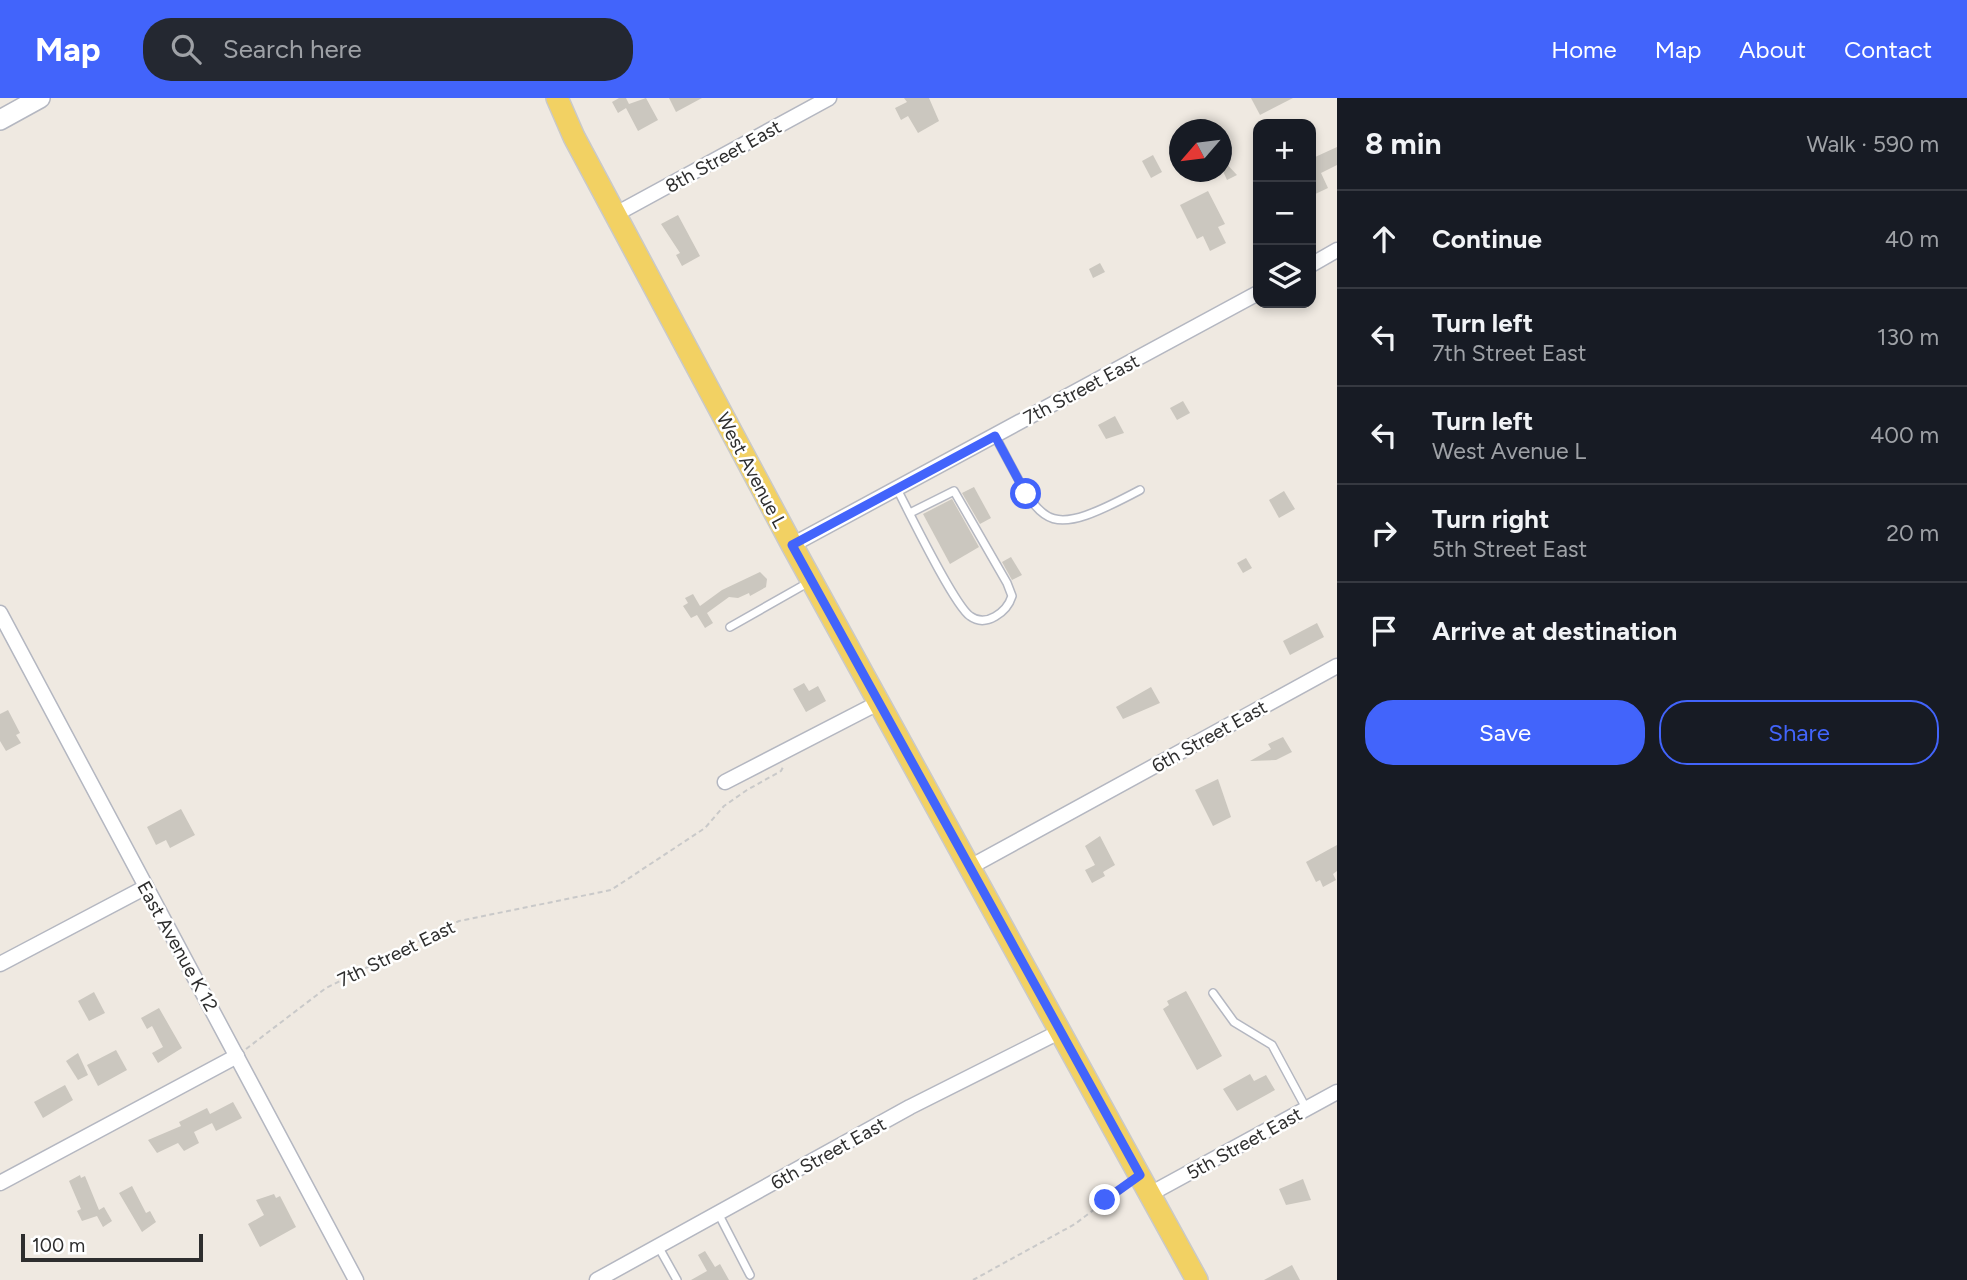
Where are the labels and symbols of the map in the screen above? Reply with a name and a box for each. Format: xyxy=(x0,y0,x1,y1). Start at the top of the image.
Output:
street label: 8th Street East xyxy=(661,115,785,198)
north arrow xyxy=(1169,119,1232,182)
street label: 7th Street East xyxy=(1020,349,1143,430)
street label: West Avenue L xyxy=(711,409,792,532)
route start xyxy=(1010,478,1041,509)
street label: 6th Street East xyxy=(1148,695,1271,778)
street label: East Avenue K 12 xyxy=(132,877,223,1015)
street label: 7th Street East xyxy=(334,915,459,992)
street label: 5th Street East xyxy=(1183,1102,1306,1185)
street label: 6th Street East xyxy=(767,1112,890,1195)
route end xyxy=(1089,1184,1120,1215)
scale bar xyxy=(21,1231,203,1263)

